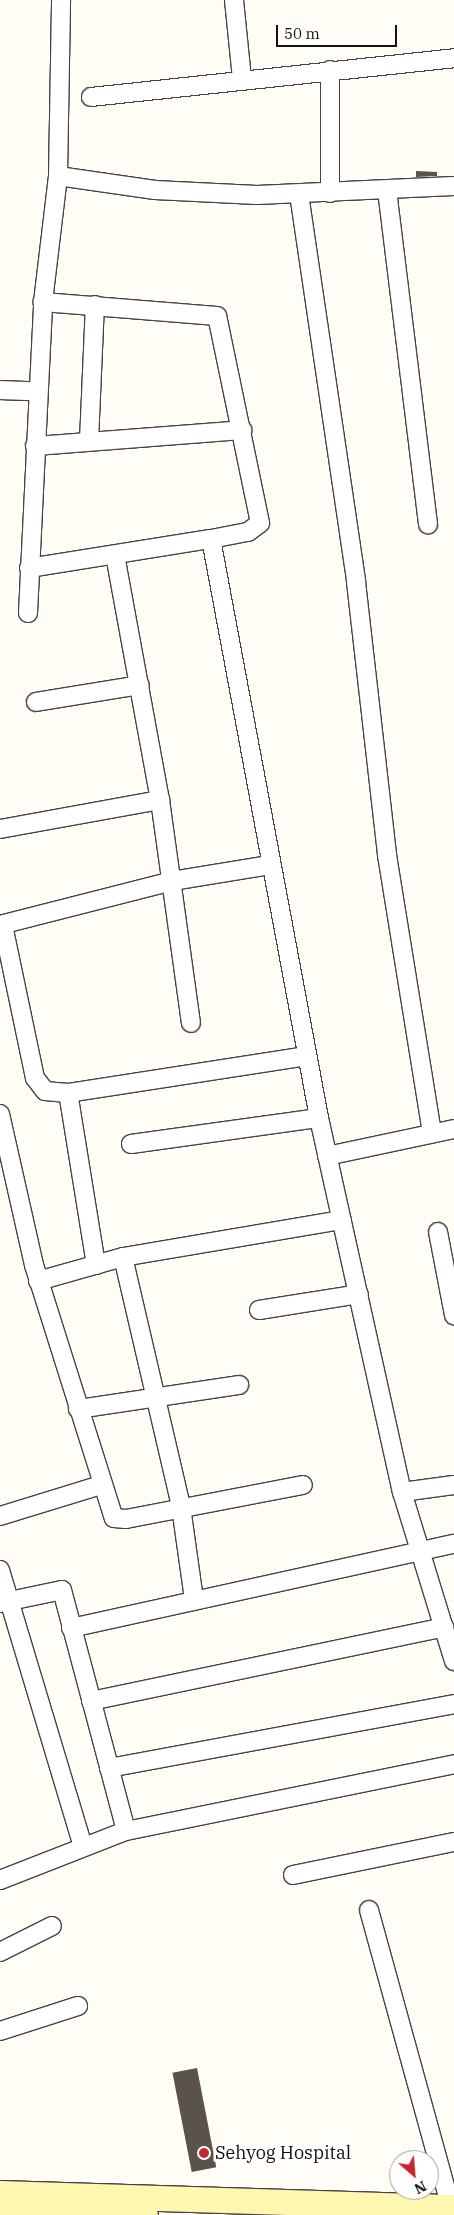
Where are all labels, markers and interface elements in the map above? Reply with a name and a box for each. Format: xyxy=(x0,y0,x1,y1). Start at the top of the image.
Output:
scale bar xyxy=(279,15,400,47)
text: 50 m xyxy=(284,24,320,43)
place label: Sehyog Hospital xyxy=(215,2142,351,2164)
marker: Sehyog Hospital xyxy=(197,2146,211,2160)
north arrow xyxy=(389,2150,439,2200)
text: N xyxy=(411,2177,429,2198)

